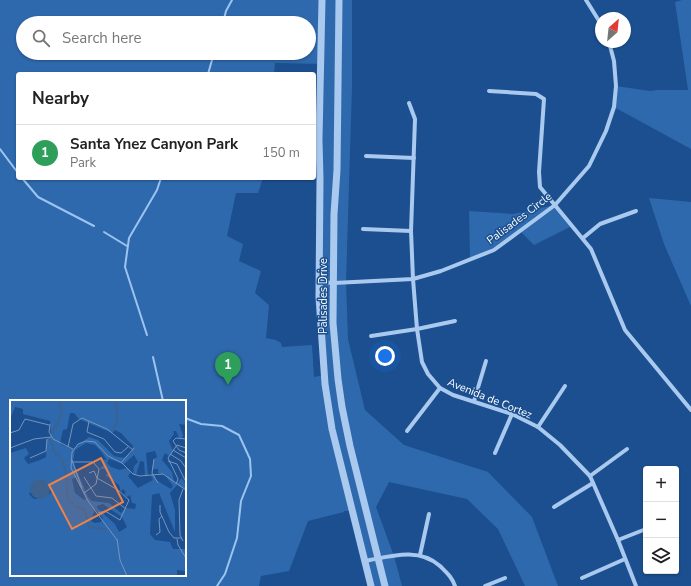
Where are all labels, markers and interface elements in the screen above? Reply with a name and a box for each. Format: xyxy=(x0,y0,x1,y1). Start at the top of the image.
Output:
north arrow xyxy=(595,12,631,48)
search box xyxy=(16,16,316,60)
icon: search xyxy=(30,27,52,49)
text: Search here xyxy=(62,28,142,48)
text: Nearby xyxy=(32,87,89,110)
text: Santa Ynez Canyon Park xyxy=(70,134,238,154)
text: 1 xyxy=(41,144,49,162)
text: 150 m xyxy=(262,144,300,162)
text: Park xyxy=(70,154,96,172)
street label: Palisades Circle xyxy=(484,189,555,248)
street label: Palisades Drive xyxy=(316,258,331,334)
your location xyxy=(375,346,395,366)
pin: 1 xyxy=(215,352,241,385)
street label: Avenida de Cortez xyxy=(445,375,534,422)
inset map xyxy=(10,400,186,576)
map controls xyxy=(643,466,679,574)
button: + xyxy=(643,466,679,502)
button: − xyxy=(643,502,679,538)
button: layers xyxy=(643,538,679,574)

